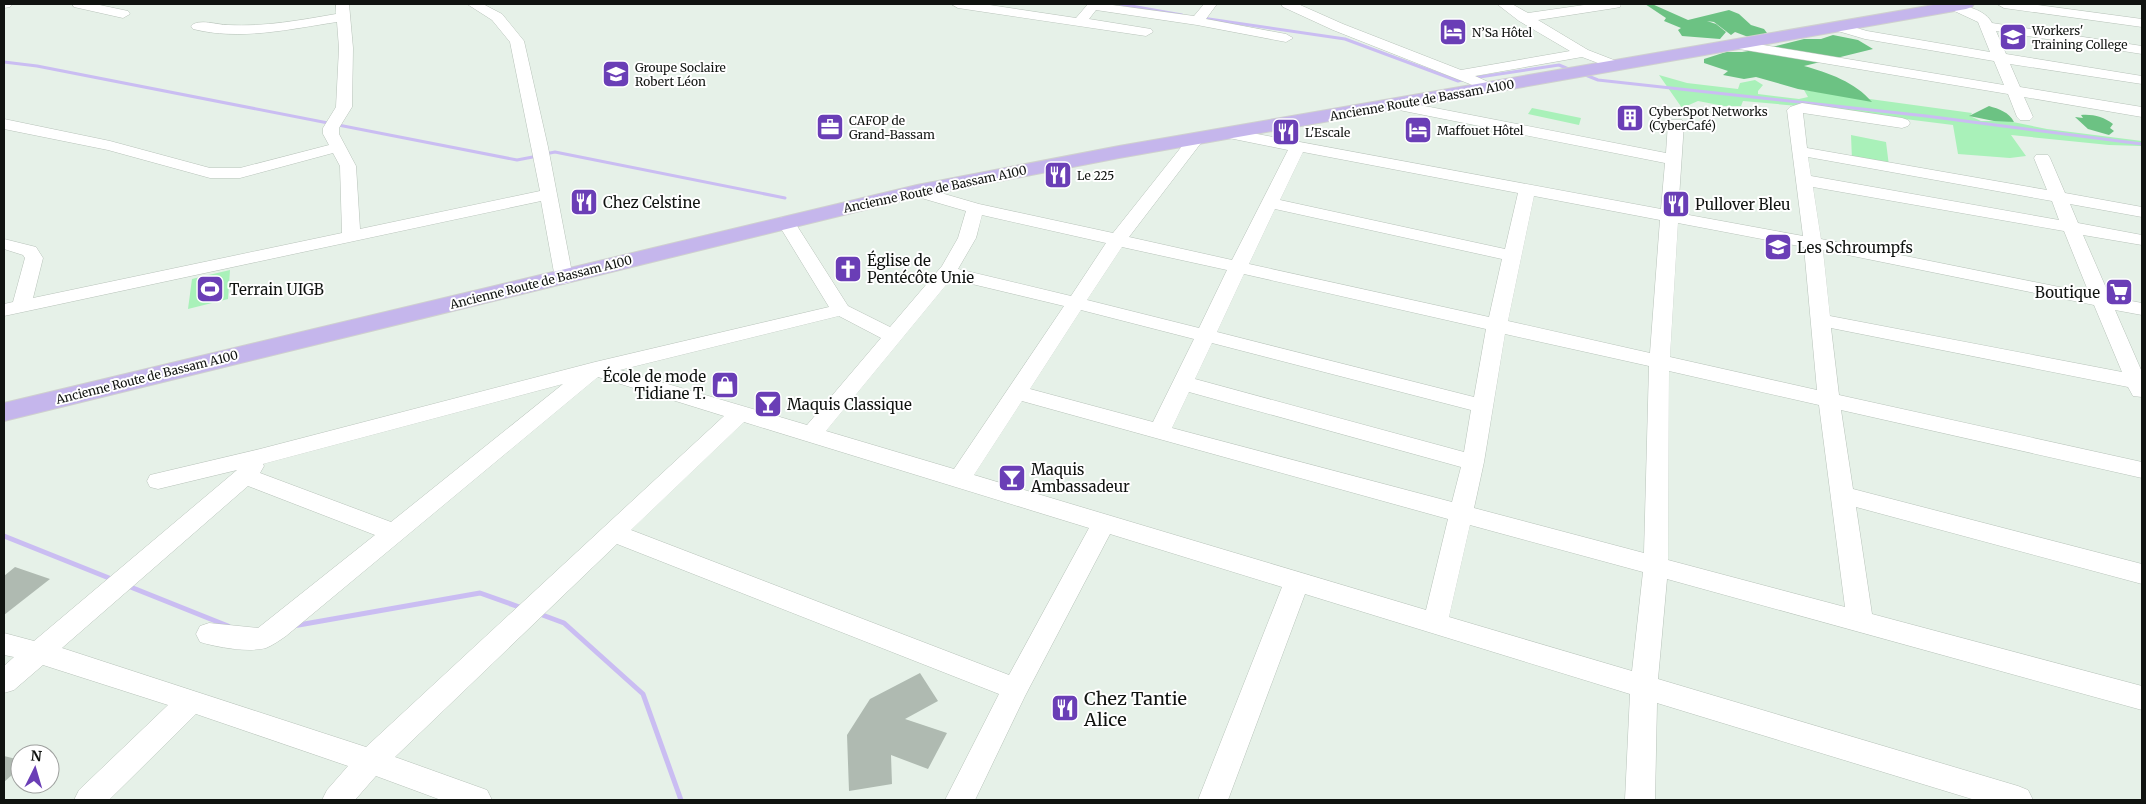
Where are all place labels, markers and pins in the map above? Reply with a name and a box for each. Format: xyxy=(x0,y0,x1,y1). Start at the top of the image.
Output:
hotel icon: N’Sa Hôtel xyxy=(1438,17,1468,47)
school or university icon: Workers' Training College xyxy=(1998,22,2028,52)
place label: Workers' Training College xyxy=(2031,23,2127,52)
place label: N’Sa Hôtel xyxy=(1472,25,1532,40)
school or university icon: Groupe Soclaire Robert Léon xyxy=(601,59,631,89)
place label: Groupe Soclaire Robert Léon xyxy=(635,60,726,89)
building icon: CyberSpot Networks (CyberCafé) xyxy=(1615,103,1645,133)
place label: CyberSpot Networks (CyberCafé) xyxy=(1649,104,1768,133)
office icon: CAFOP de Grand-Bassam xyxy=(815,112,845,142)
place label: CAFOP de Grand-Bassam xyxy=(849,113,935,142)
hotel icon: Maffouet Hôtel xyxy=(1403,115,1433,145)
restaurant icon: L'Escale xyxy=(1271,117,1301,147)
place label: Maffouet Hôtel xyxy=(1437,123,1524,138)
place label: L'Escale xyxy=(1305,125,1350,140)
restaurant icon: Le 225 xyxy=(1043,160,1073,190)
place label: Le 225 xyxy=(1077,168,1114,183)
restaurant icon: Chez Celstine xyxy=(569,187,599,217)
restaurant icon: Pullover Bleu xyxy=(1661,189,1691,219)
place label: Chez Celstine xyxy=(603,193,700,212)
place label: Pullover Bleu xyxy=(1695,195,1790,214)
school or university icon: Les Schroumpfs xyxy=(1763,232,1793,262)
place label: Les Schroumpfs xyxy=(1797,238,1913,257)
place label: Église de Pentécôte Unie xyxy=(867,250,974,287)
church icon: Église de Pentécôte Unie xyxy=(833,254,863,284)
sports icon: Terrain UIGB xyxy=(195,274,225,304)
supermarket icon: Boutique xyxy=(2104,277,2134,307)
place label: Terrain UIGB xyxy=(229,280,324,299)
place label: Boutique xyxy=(2035,283,2100,302)
place label: École de mode Tidiane T. xyxy=(603,366,706,403)
shop icon: École de mode Tidiane T. xyxy=(710,370,740,400)
bar icon: Maquis Classique xyxy=(753,389,783,419)
place label: Maquis Classique xyxy=(787,395,912,414)
place label: Maquis Ambassadeur xyxy=(1030,460,1130,496)
bar icon: Maquis Ambassadeur xyxy=(997,463,1027,493)
place label: Chez Tantie Alice xyxy=(1083,687,1187,731)
restaurant icon: Chez Tantie Alice xyxy=(1050,693,1080,723)

